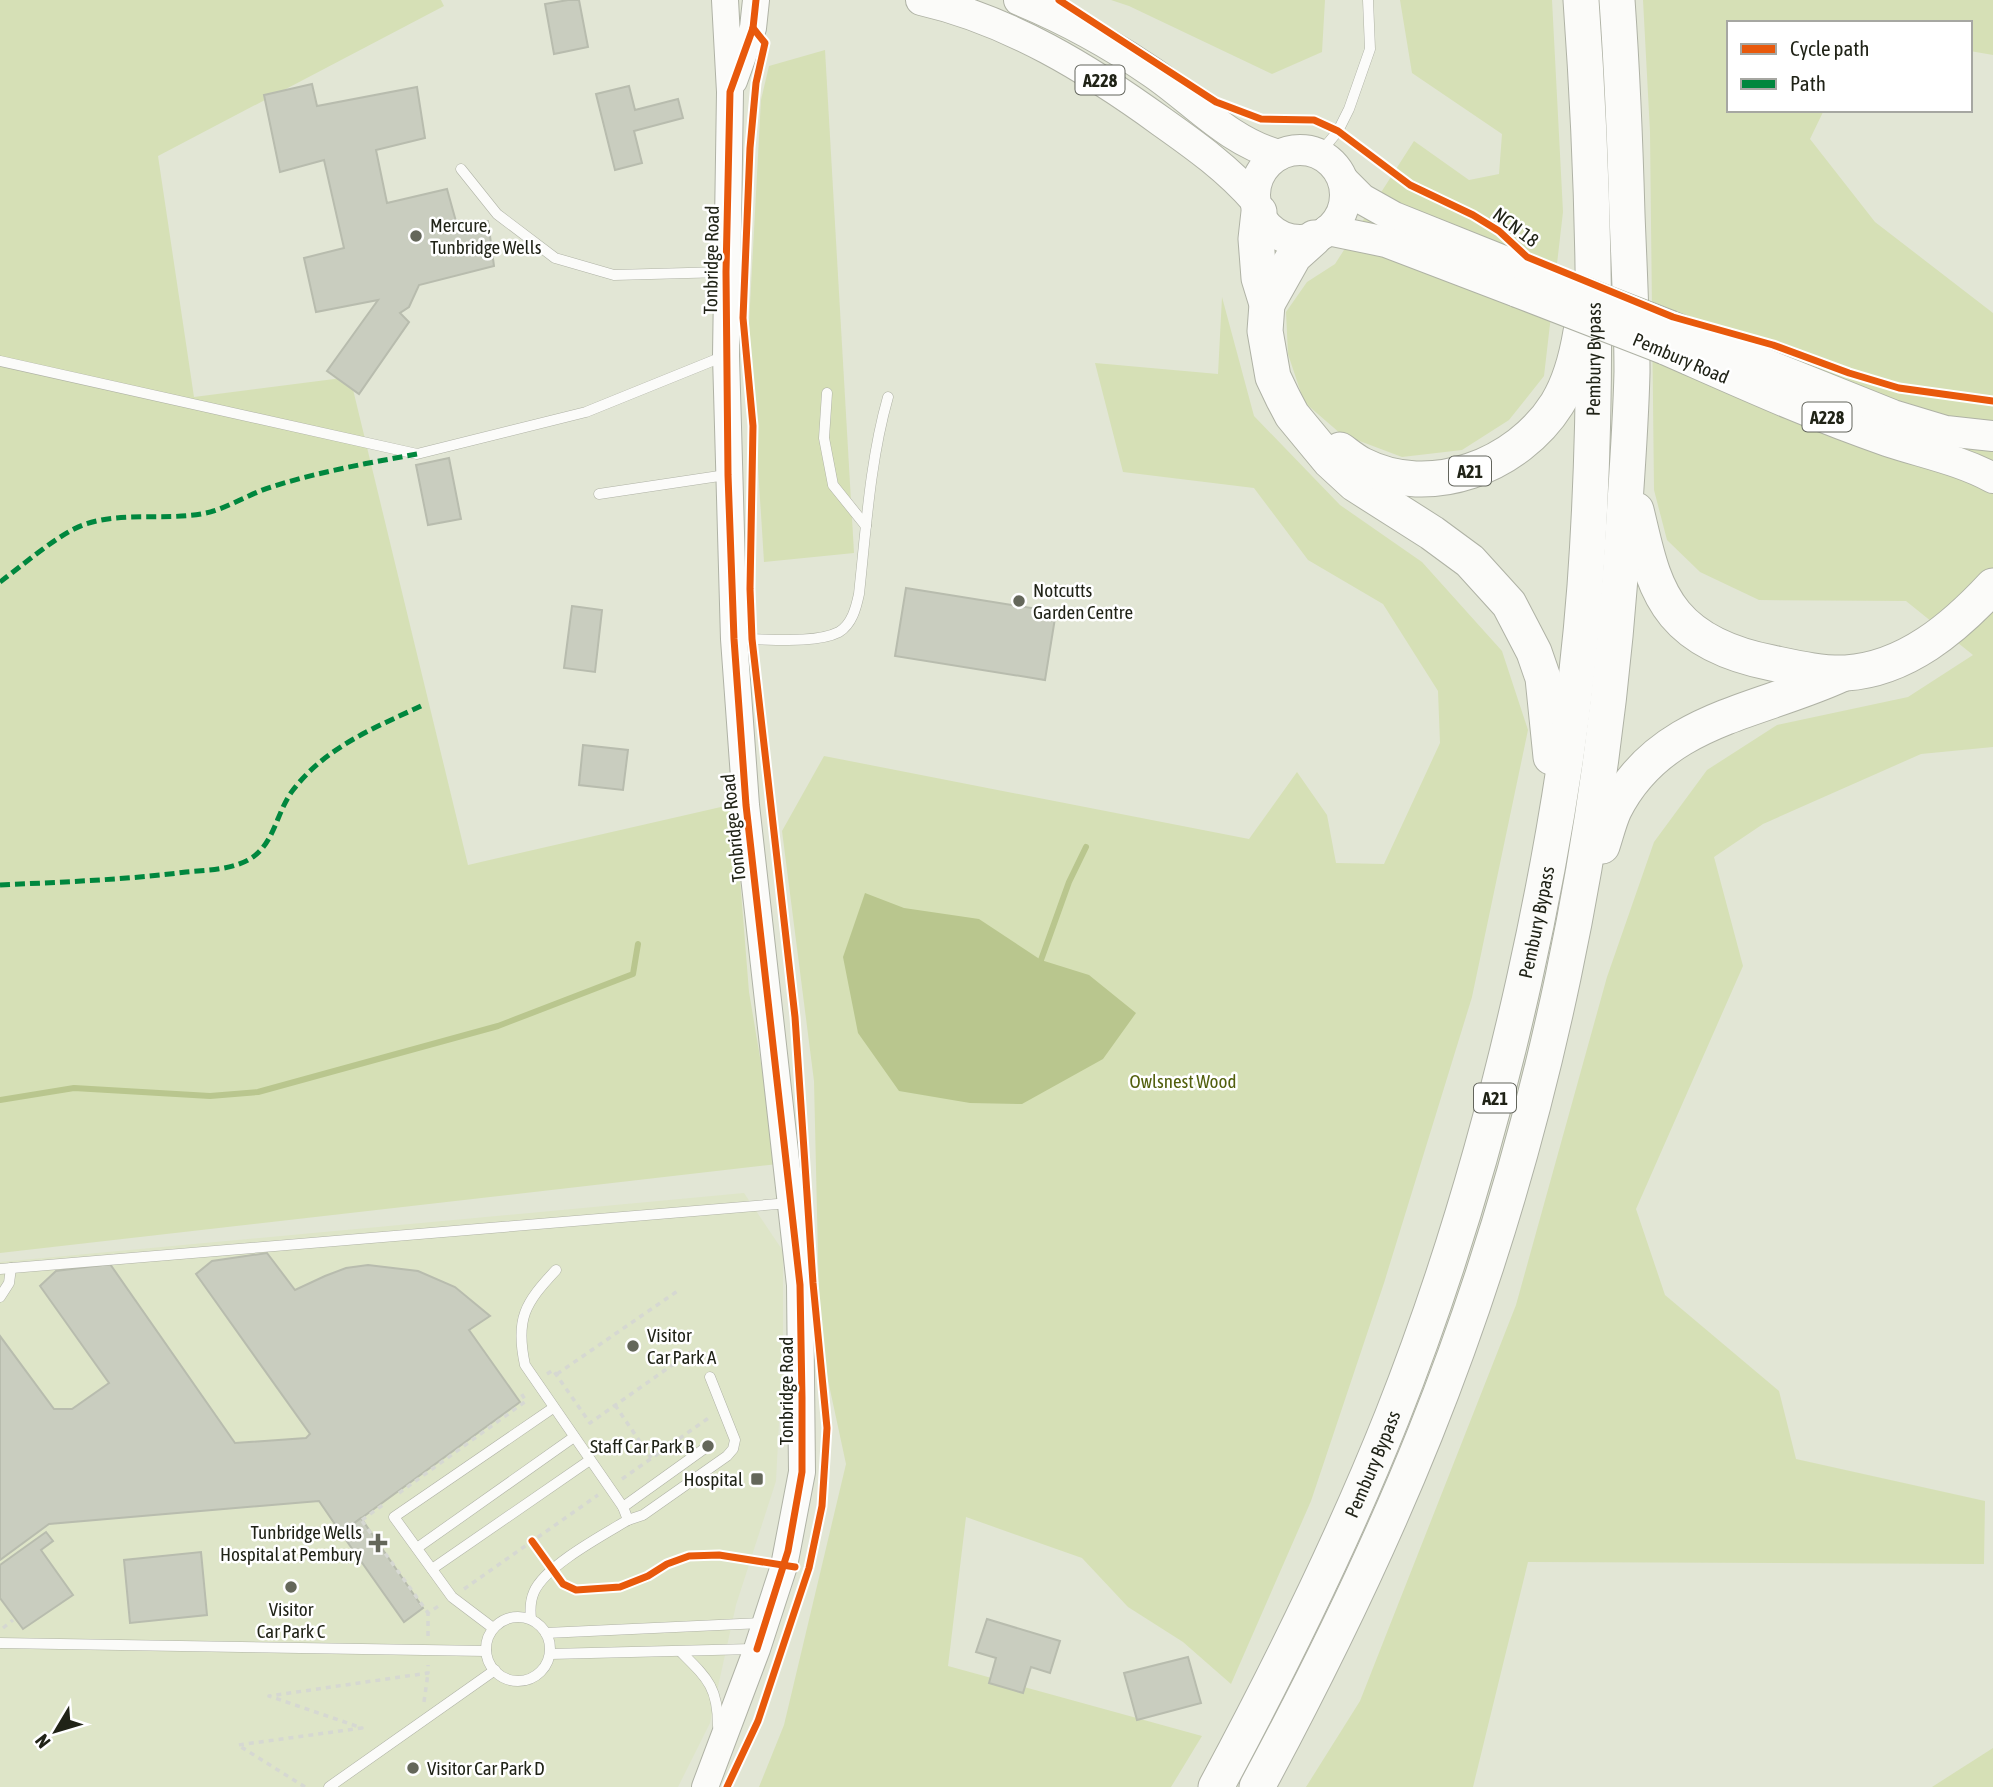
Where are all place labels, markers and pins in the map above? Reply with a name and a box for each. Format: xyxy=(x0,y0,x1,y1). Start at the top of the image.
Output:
place label: Mercure, Tunbridge Wells xyxy=(430,214,542,258)
marker: Mercure, Tunbridge Wells xyxy=(408,228,424,244)
place label: Notcutts Garden Centre xyxy=(1033,579,1133,623)
marker: Notcutts Garden Centre xyxy=(1011,593,1027,609)
place label: Visitor Car Park A xyxy=(647,1324,717,1368)
marker: Visitor Car Park A xyxy=(625,1338,641,1354)
place label: Staff Car Park B xyxy=(590,1435,694,1457)
marker: Staff Car Park B xyxy=(700,1438,716,1454)
place label: Hospital xyxy=(684,1468,743,1490)
marker: Hospital xyxy=(749,1471,765,1487)
place label: Tunbridge Wells Hospital at Pembury xyxy=(220,1521,362,1565)
marker: Tunbridge Wells Hospital at Pembury xyxy=(368,1533,388,1553)
marker: Visitor Car Park C xyxy=(283,1579,299,1595)
place label: Visitor Car Park C xyxy=(257,1598,326,1642)
place label: Visitor Car Park D xyxy=(427,1757,545,1779)
marker: Visitor Car Park D xyxy=(405,1760,421,1776)

